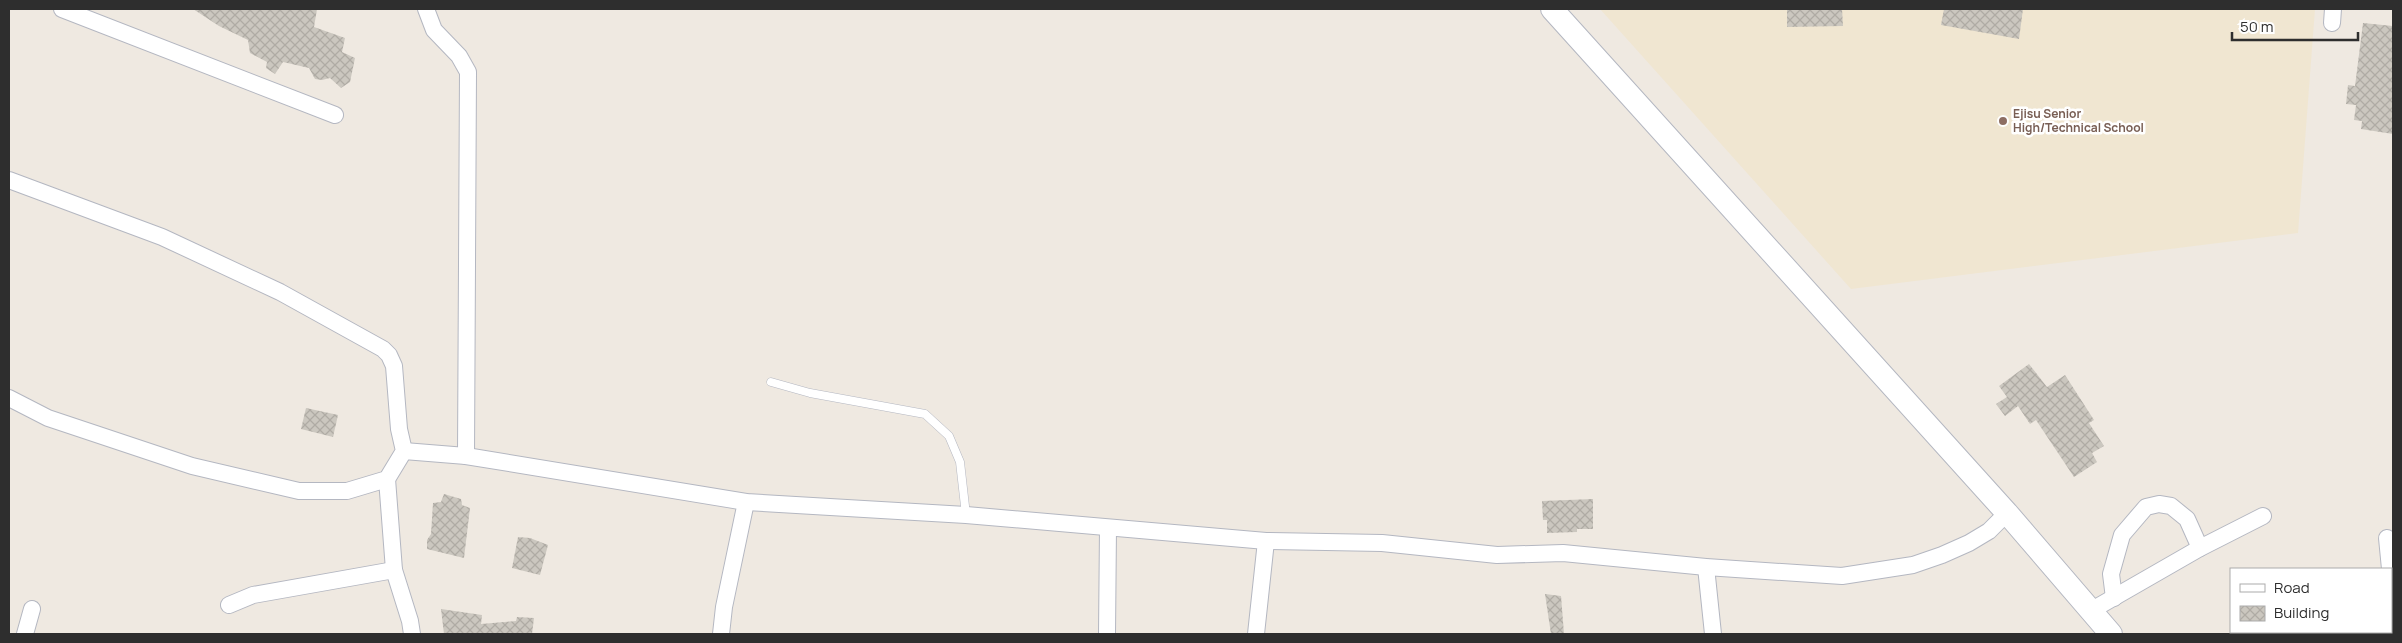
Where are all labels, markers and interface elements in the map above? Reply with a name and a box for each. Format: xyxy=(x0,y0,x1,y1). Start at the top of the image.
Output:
scale bar xyxy=(2232,10,2358,42)
text: 50 m xyxy=(2240,16,2274,37)
place label: Ejisu Senior High/Technical School xyxy=(2013,105,2144,136)
marker: Ejisu Senior High/Technical School xyxy=(1997,115,2009,127)
legend xyxy=(2230,568,2392,633)
text: Road xyxy=(2274,577,2310,598)
text: Building xyxy=(2274,602,2329,623)

